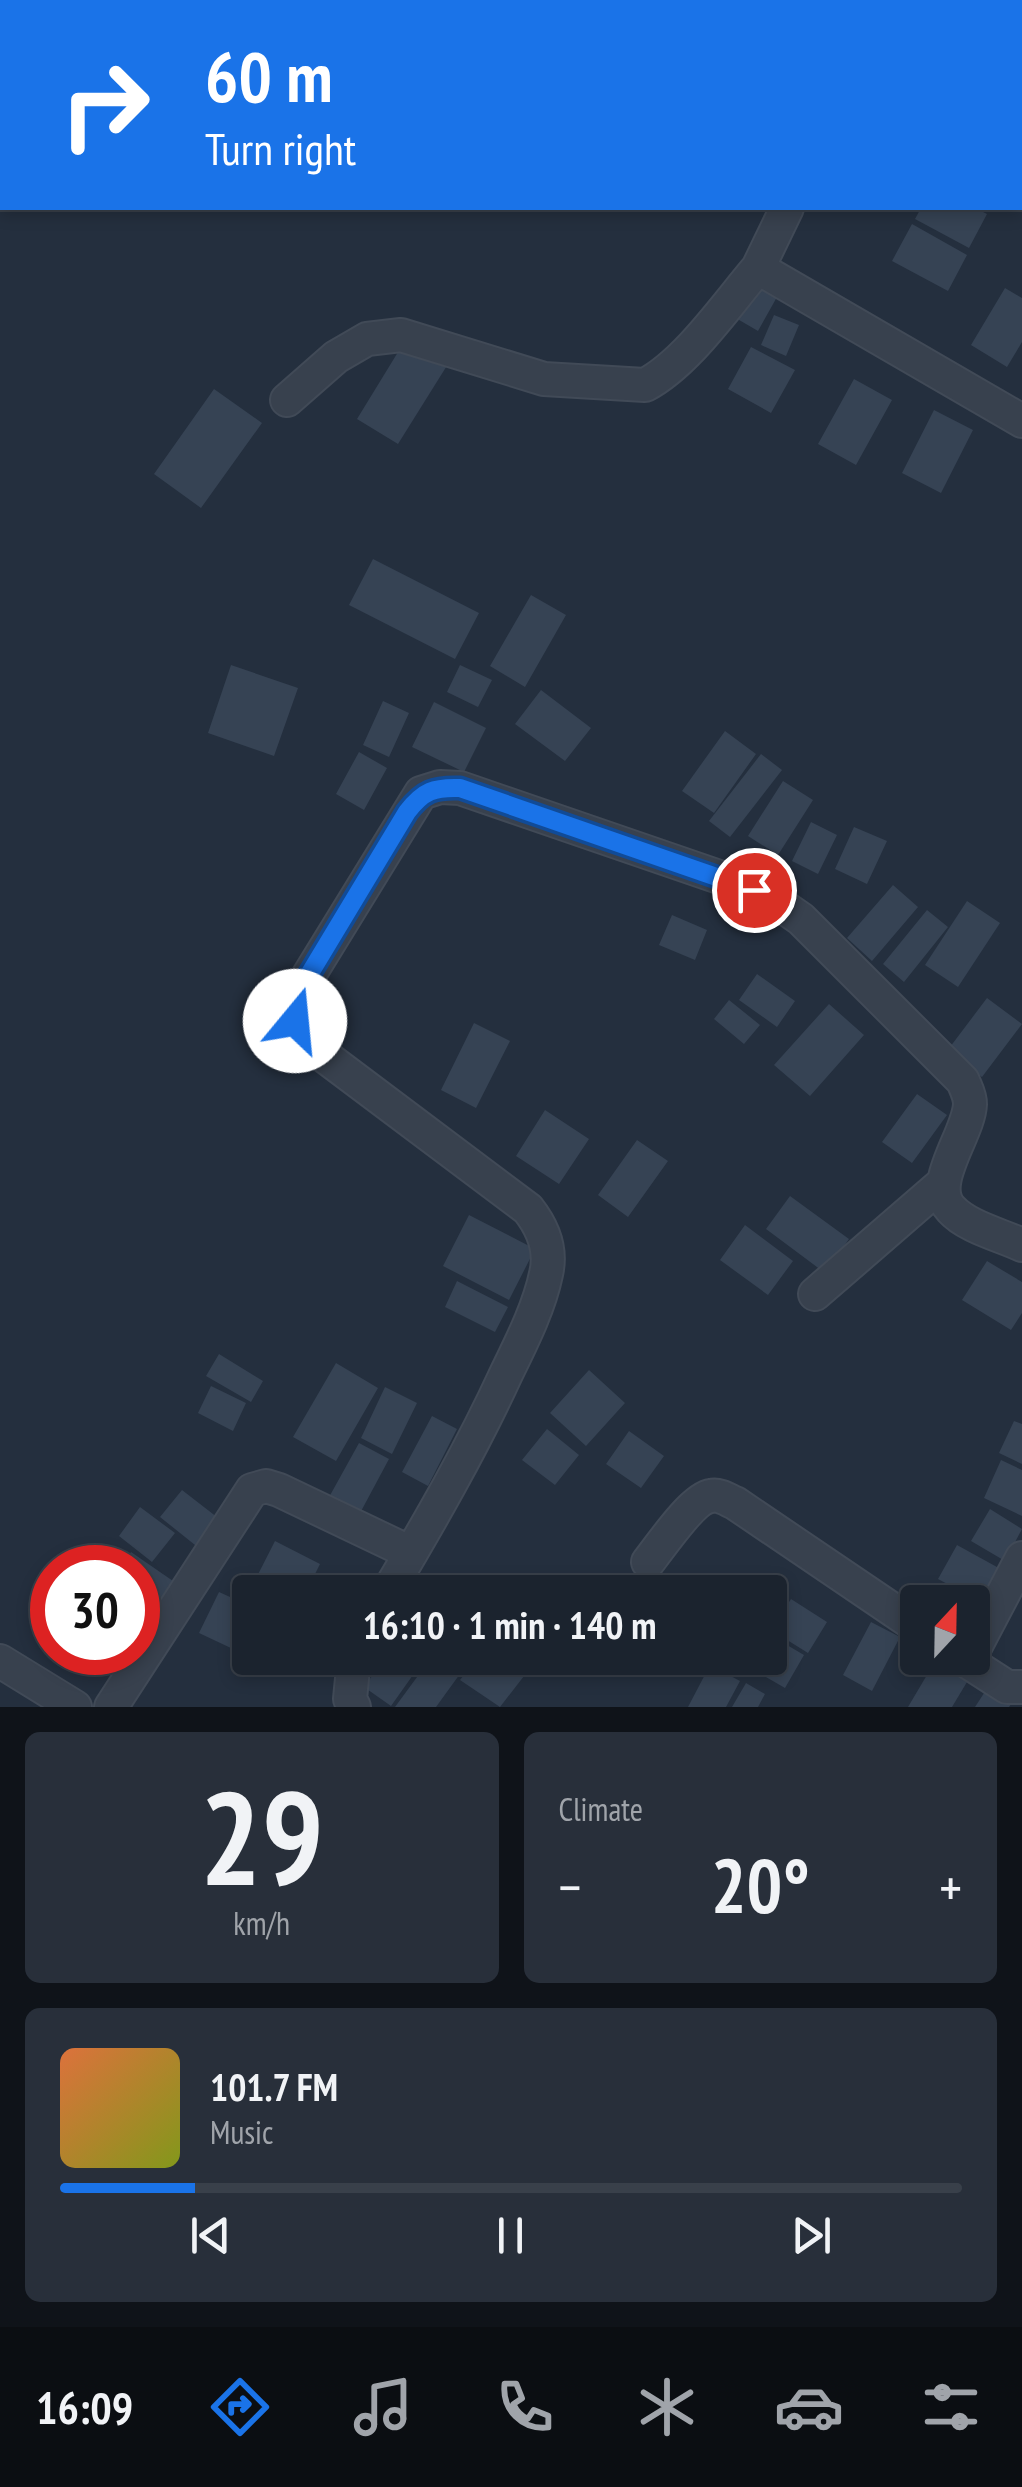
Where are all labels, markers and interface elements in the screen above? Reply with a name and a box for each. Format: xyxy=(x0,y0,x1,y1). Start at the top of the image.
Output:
text: 60 m xyxy=(205,31,333,121)
icon: right xyxy=(40,40,170,170)
text: Turn right xyxy=(205,119,356,177)
pin xyxy=(712,848,797,933)
icon: arrive xyxy=(727,863,782,918)
position arrow xyxy=(243,969,347,1073)
speed limit sign: 30 xyxy=(30,1545,160,1675)
north arrow xyxy=(900,1585,990,1675)
map controls xyxy=(900,1585,990,1675)
text: 16:10 · 1 min · 140 m xyxy=(363,1600,656,1649)
text: 29 xyxy=(200,1753,324,1921)
text: Climate xyxy=(559,1788,643,1830)
text: 20° xyxy=(711,1837,810,1934)
text: − xyxy=(559,1851,581,1922)
text: + xyxy=(939,1851,962,1922)
text: km/h xyxy=(233,1902,290,1944)
text: 101.7 FM xyxy=(210,2062,338,2111)
text: Music xyxy=(210,2111,273,2153)
icon: previous xyxy=(183,2208,238,2263)
icon: pause xyxy=(483,2208,538,2263)
icon: next xyxy=(784,2208,839,2263)
icon: directions xyxy=(205,2372,275,2442)
icon: music xyxy=(348,2372,418,2442)
icon: phone xyxy=(490,2372,560,2442)
icon: climate xyxy=(632,2372,702,2442)
icon: car xyxy=(774,2372,844,2442)
icon: filters xyxy=(916,2372,986,2442)
text: 16:09 xyxy=(36,2378,133,2436)

